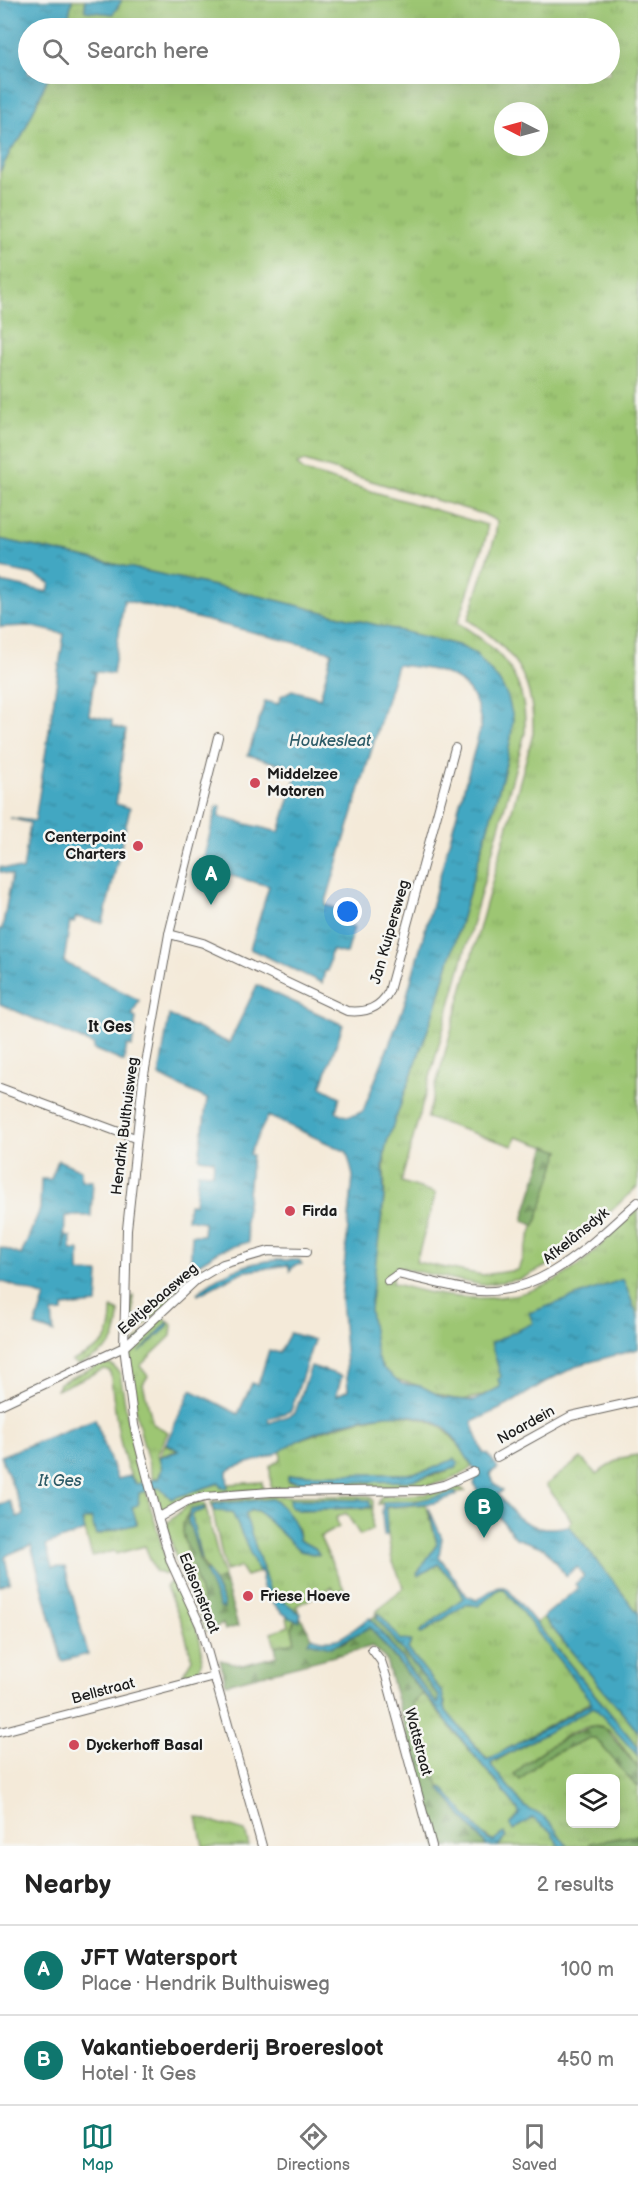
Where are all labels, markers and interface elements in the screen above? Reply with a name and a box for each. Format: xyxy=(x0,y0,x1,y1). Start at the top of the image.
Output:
search box xyxy=(18,18,620,84)
icon: search xyxy=(39,35,72,68)
text: Search here xyxy=(87,38,209,65)
north arrow xyxy=(494,102,548,156)
water label: Houkesleat xyxy=(289,732,372,751)
place label: Middelzee Motoren xyxy=(267,765,338,801)
marker: Middelzee Motoren xyxy=(248,776,262,790)
place label: Centerpoint Charters xyxy=(45,828,126,864)
marker: Centerpoint Charters xyxy=(131,839,145,853)
pin: A xyxy=(192,856,230,905)
street label: Jan Kuipersweg xyxy=(366,878,414,986)
your location xyxy=(333,897,362,926)
district label: It Ges xyxy=(88,1018,132,1037)
street label: Hendrik Bulthuisweg xyxy=(107,1056,143,1196)
place label: Firda xyxy=(302,1202,337,1221)
street label: Afkelânsdyk xyxy=(539,1203,614,1269)
marker: Firda xyxy=(283,1204,297,1218)
street label: Eeltjebaasweg xyxy=(114,1259,202,1339)
street label: Noardein xyxy=(494,1401,558,1449)
water label: It Ges xyxy=(37,1472,82,1491)
pin: B xyxy=(464,1488,504,1538)
street label: Edisonstraat xyxy=(174,1550,224,1636)
place label: Friese Hoeve xyxy=(260,1587,351,1606)
marker: Friese Hoeve xyxy=(241,1589,255,1603)
street label: Bellstraat xyxy=(69,1673,137,1709)
street label: Wattstraat xyxy=(400,1706,436,1778)
place label: Dyckerhoff Basal xyxy=(86,1736,203,1755)
marker: Dyckerhoff Basal xyxy=(67,1738,81,1752)
map controls xyxy=(566,1774,620,1828)
button: layers xyxy=(566,1774,620,1828)
text: Nearby xyxy=(24,1870,111,1901)
text: 2 results xyxy=(537,1873,614,1897)
text: JFT Watersport xyxy=(81,1945,237,1972)
text: A xyxy=(37,1958,50,1982)
text: 100 m xyxy=(561,1958,614,1982)
text: Place · Hendrik Bulthuisweg xyxy=(81,1972,330,1996)
text: Vakantieboerderij Broeresloot xyxy=(81,2035,383,2062)
text: B xyxy=(36,2048,51,2072)
text: 450 m xyxy=(557,2048,614,2072)
text: Hotel · It Ges xyxy=(81,2062,196,2086)
tab: Map xyxy=(81,2120,114,2175)
tab: Directions xyxy=(276,2120,350,2175)
tab: Saved xyxy=(512,2120,557,2175)

